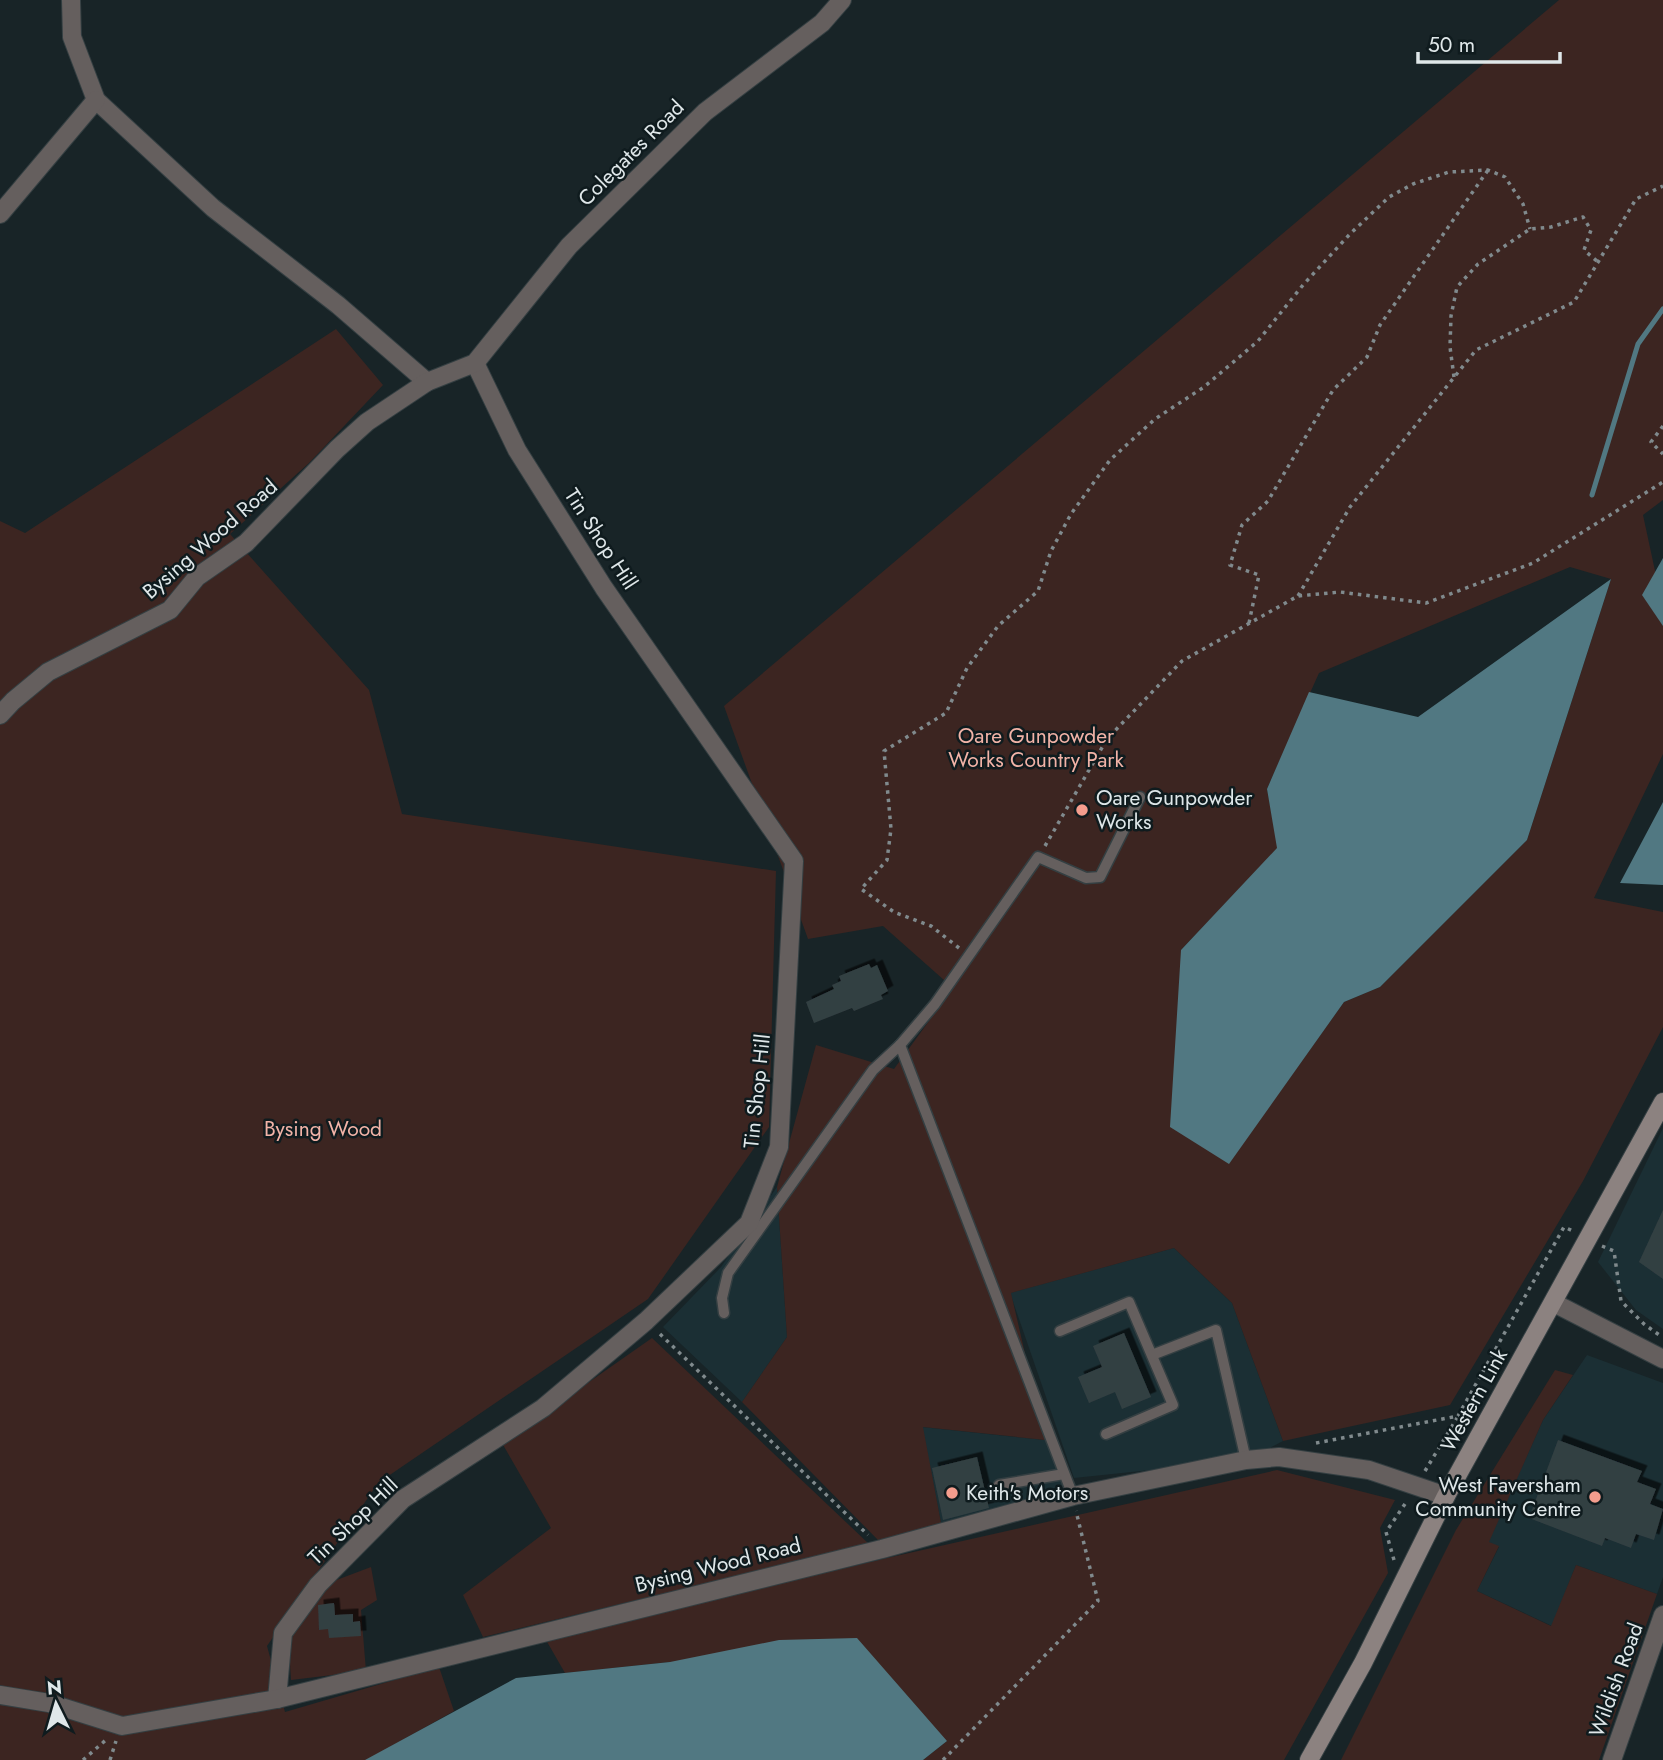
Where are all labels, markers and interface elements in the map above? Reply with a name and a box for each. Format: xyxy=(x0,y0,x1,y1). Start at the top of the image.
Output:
scale bar xyxy=(1418,21,1560,65)
text: 50 m xyxy=(1428,30,1475,60)
street label: Colegates Road xyxy=(571,93,691,213)
street label: Bysing Wood Road xyxy=(136,472,284,606)
street label: Tin Shop Hill xyxy=(557,483,645,595)
park label: Oare Gunpowder Works Country Park xyxy=(948,721,1125,775)
place label: Oare Gunpowder Works xyxy=(1096,783,1253,837)
marker: Oare Gunpowder Works xyxy=(1074,802,1090,818)
street label: Tin Shop Hill xyxy=(736,1032,778,1150)
park label: Bysing Wood xyxy=(264,1114,382,1144)
street label: Western Link xyxy=(1433,1342,1515,1457)
street label: Tin Shop Hill xyxy=(301,1470,405,1572)
place label: West Faversham Community Centre xyxy=(1415,1470,1581,1524)
place label: Keith's Motors xyxy=(966,1478,1088,1508)
marker: Keith's Motors xyxy=(944,1485,960,1501)
marker: West Faversham Community Centre xyxy=(1587,1489,1603,1505)
street label: Bysing Wood Road xyxy=(632,1530,804,1600)
street label: Wildish Road xyxy=(1581,1619,1651,1741)
north arrow xyxy=(21,1669,91,1739)
text: N xyxy=(46,1673,63,1702)

